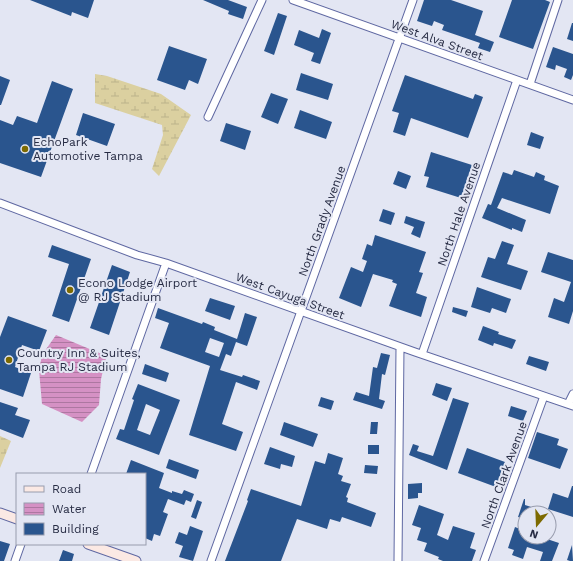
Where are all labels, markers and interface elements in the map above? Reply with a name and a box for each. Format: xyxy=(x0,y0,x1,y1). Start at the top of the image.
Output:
street label: West Alva Street xyxy=(389,17,485,63)
place label: EchoPark Automotive Tampa xyxy=(33,135,143,163)
marker: EchoPark Automotive Tampa xyxy=(20,144,30,154)
street label: North Hale Avenue xyxy=(435,160,483,268)
street label: North Grady Avenue xyxy=(295,164,349,278)
street label: West Cayuga Street xyxy=(234,270,346,322)
place label: Econo Lodge Airport @ RJ Stadium xyxy=(78,276,197,304)
marker: Econo Lodge Airport @ RJ Stadium xyxy=(65,285,75,295)
place label: Country Inn & Suites, Tampa RJ Stadium xyxy=(17,346,141,374)
marker: Country Inn & Suites, Tampa RJ Stadium xyxy=(4,355,14,365)
street label: North Clark Avenue xyxy=(478,419,530,531)
legend xyxy=(16,473,146,545)
text: Road xyxy=(52,482,81,496)
text: Water xyxy=(52,502,87,516)
north arrow xyxy=(517,505,557,545)
text: Building xyxy=(52,522,99,536)
text: N xyxy=(528,527,540,541)

